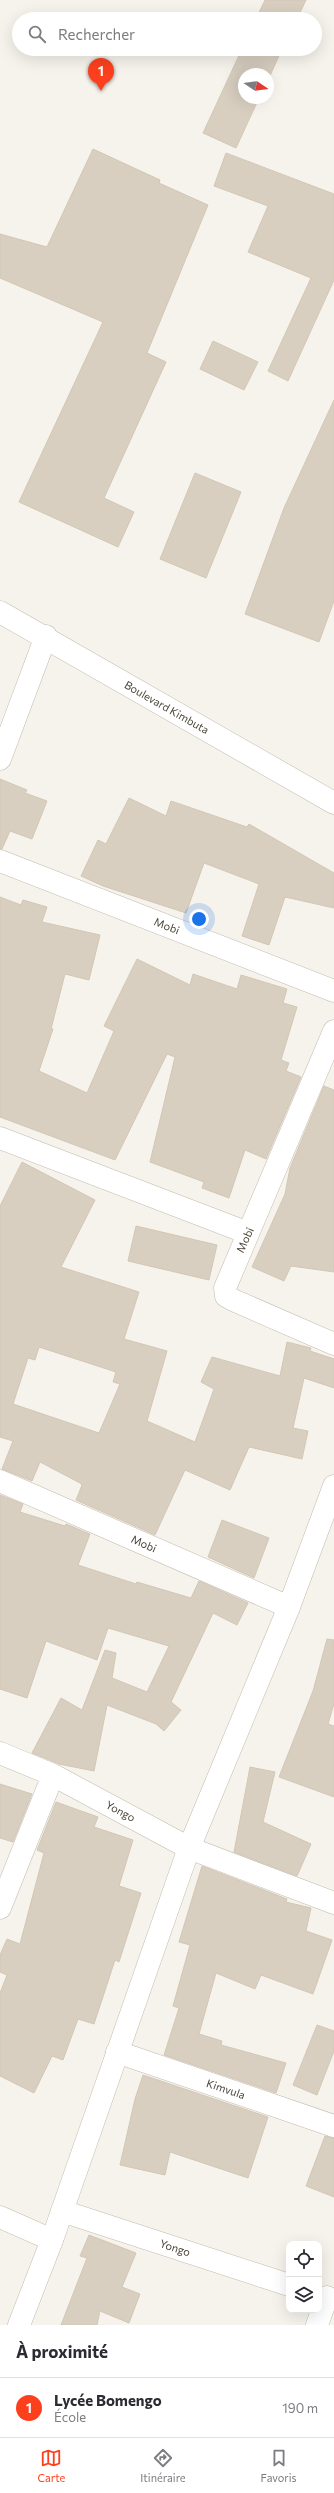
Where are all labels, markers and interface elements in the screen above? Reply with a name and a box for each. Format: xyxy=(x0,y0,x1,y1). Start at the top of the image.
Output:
search box xyxy=(12,12,322,56)
icon: search xyxy=(26,23,48,45)
text: Rechercher xyxy=(58,25,135,43)
pin: 1 xyxy=(88,58,114,91)
north arrow xyxy=(238,68,274,104)
street label: Boulevard Kimbuta xyxy=(122,678,211,736)
your location xyxy=(189,909,209,929)
street label: Mobi xyxy=(152,915,182,936)
street label: Mobi xyxy=(233,1225,256,1255)
street label: Mobi xyxy=(129,1532,159,1555)
street label: Yongo xyxy=(104,1798,138,1824)
street label: Kimvula xyxy=(205,2076,247,2101)
street label: Yongo xyxy=(158,2236,193,2259)
map controls xyxy=(286,2241,322,2313)
button: locate xyxy=(286,2241,322,2277)
button: layers xyxy=(286,2277,322,2313)
text: À proximité xyxy=(16,2341,108,2362)
text: Lycée Bomengo xyxy=(54,2391,162,2409)
text: 1 xyxy=(26,2400,32,2416)
text: 190 m xyxy=(282,2400,318,2416)
text: École xyxy=(54,2409,86,2425)
tab: Carte xyxy=(37,2447,65,2484)
tab: Itinéraire xyxy=(140,2447,186,2484)
tab: Favoris xyxy=(261,2447,297,2484)

